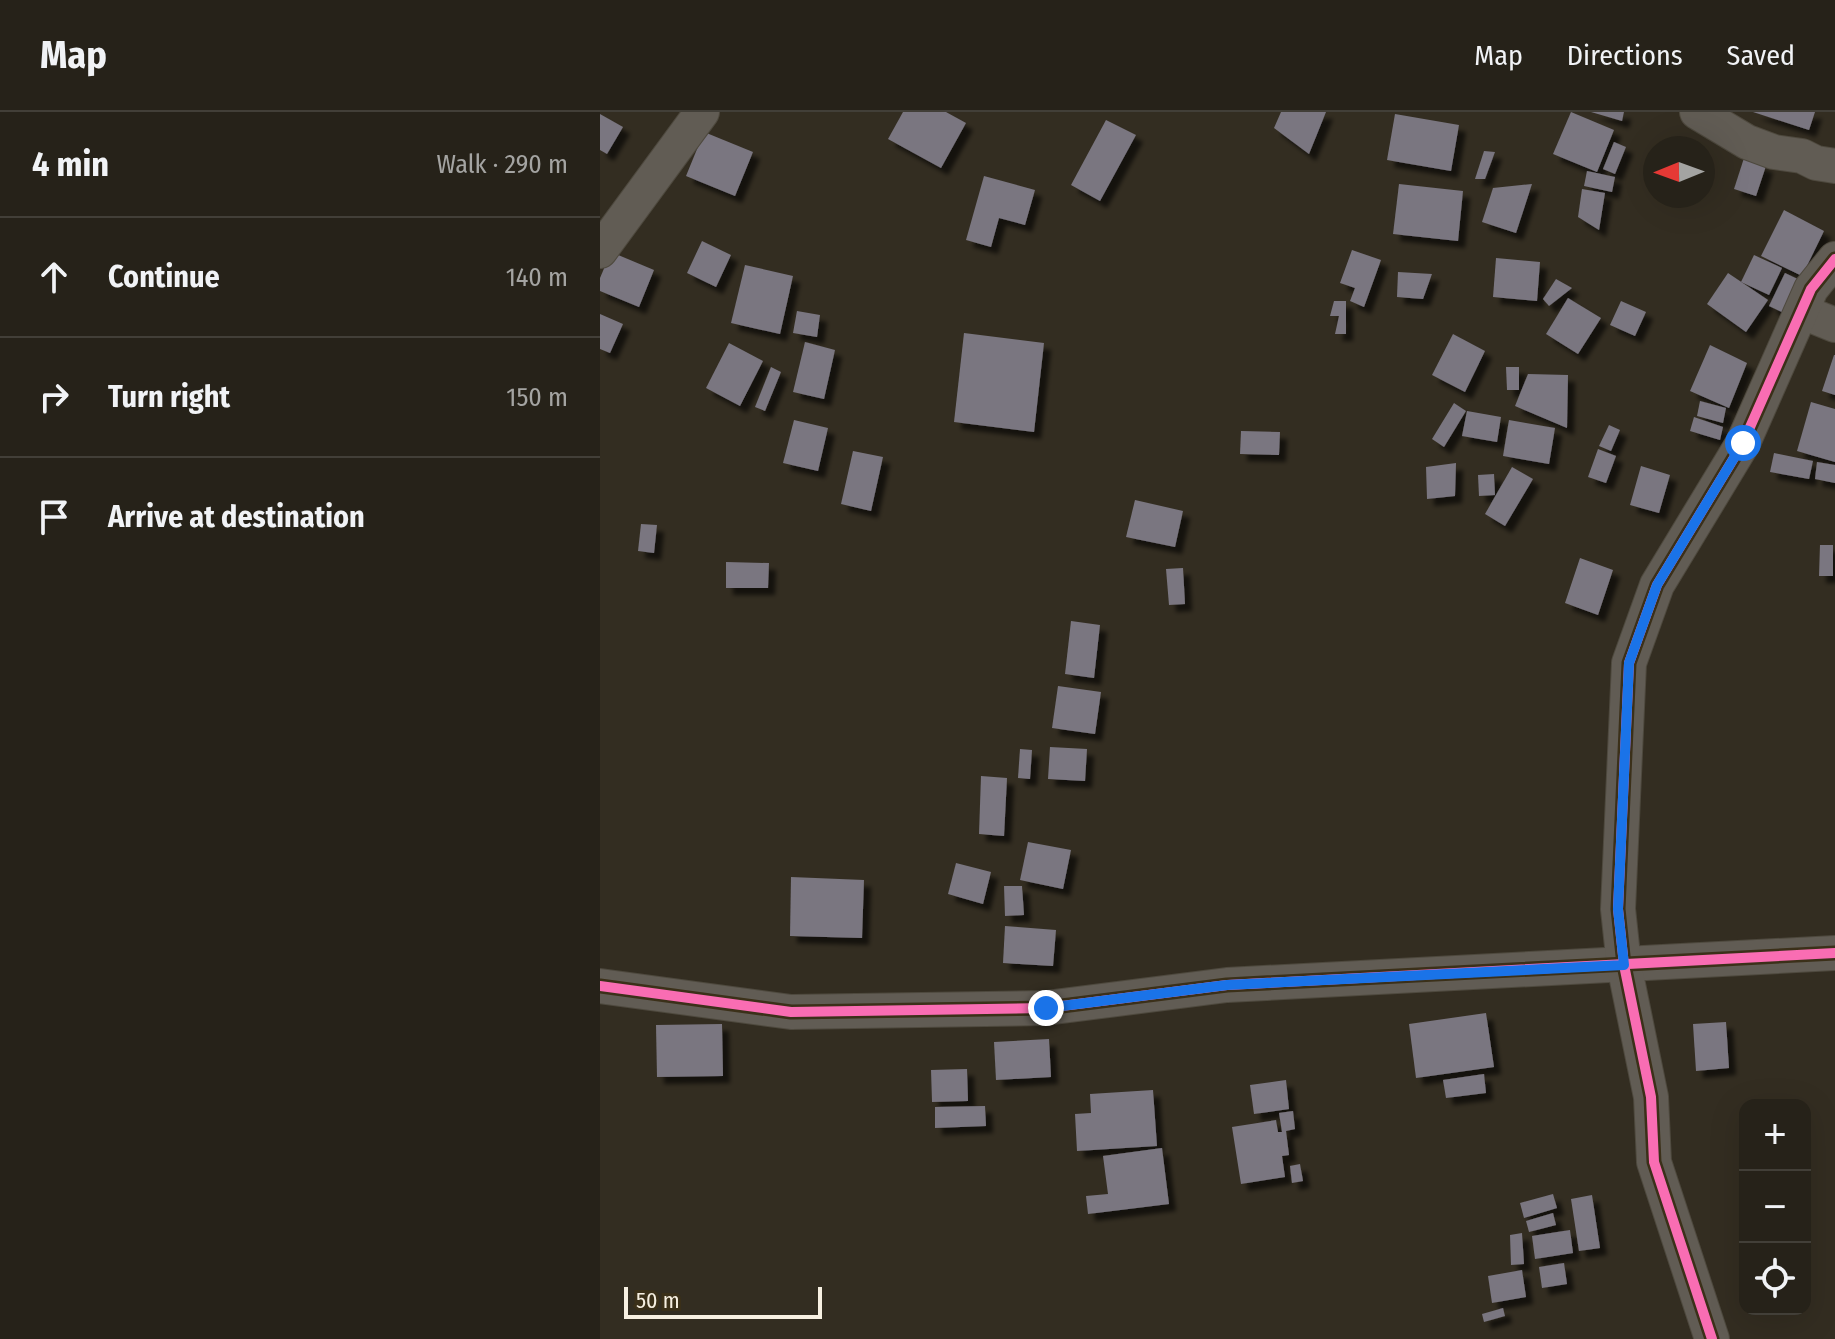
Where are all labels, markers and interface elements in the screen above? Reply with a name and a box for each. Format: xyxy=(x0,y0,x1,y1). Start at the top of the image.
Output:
text: Map xyxy=(40,32,107,78)
text: Map xyxy=(1474,39,1523,72)
text: Directions xyxy=(1567,39,1683,72)
text: Saved xyxy=(1727,39,1795,72)
north arrow xyxy=(1643,136,1715,208)
text: 4 min xyxy=(32,144,109,185)
text: Walk · 290 m xyxy=(437,149,568,180)
icon: ahead xyxy=(32,255,76,299)
text: Continue xyxy=(108,259,220,295)
text: 140 m xyxy=(506,262,568,293)
icon: right xyxy=(32,375,76,419)
text: Turn right xyxy=(108,379,230,415)
text: 150 m xyxy=(506,382,568,413)
route start xyxy=(1725,425,1761,461)
icon: arrive xyxy=(32,495,76,539)
text: Arrive at destination xyxy=(108,499,365,535)
route end xyxy=(1028,990,1064,1026)
map controls xyxy=(1739,1099,1811,1315)
button: + xyxy=(1739,1099,1811,1171)
button: − xyxy=(1739,1171,1811,1243)
button: locate xyxy=(1739,1243,1811,1315)
scale bar xyxy=(624,1283,822,1319)
text: 50 m xyxy=(636,1287,680,1314)

